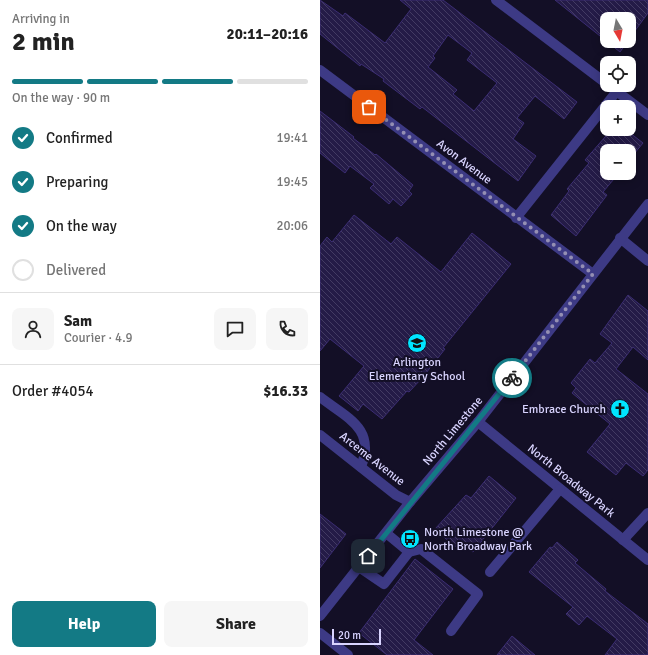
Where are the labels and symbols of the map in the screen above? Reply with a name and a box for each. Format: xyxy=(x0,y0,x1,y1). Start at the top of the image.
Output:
north arrow xyxy=(600,12,636,48)
pin xyxy=(352,90,386,124)
street label: Avon Avenue xyxy=(433,136,495,188)
school or university icon: Arlington Elementary School xyxy=(406,332,428,354)
place label: Arlington Elementary School xyxy=(369,355,466,384)
courier xyxy=(492,358,532,398)
street label: North Limestone xyxy=(420,393,486,469)
church icon: Embrace Church xyxy=(609,398,631,420)
place label: Embrace Church xyxy=(522,402,606,417)
street label: Arceme Avenue xyxy=(336,429,408,489)
street label: North Broadway Park xyxy=(524,441,618,521)
place label: North Limestone @ North Broadway Park xyxy=(424,525,532,554)
bus stop icon: North Limestone @ North Broadway Park xyxy=(399,528,421,550)
pin xyxy=(351,539,385,573)
scale bar xyxy=(332,627,381,646)

